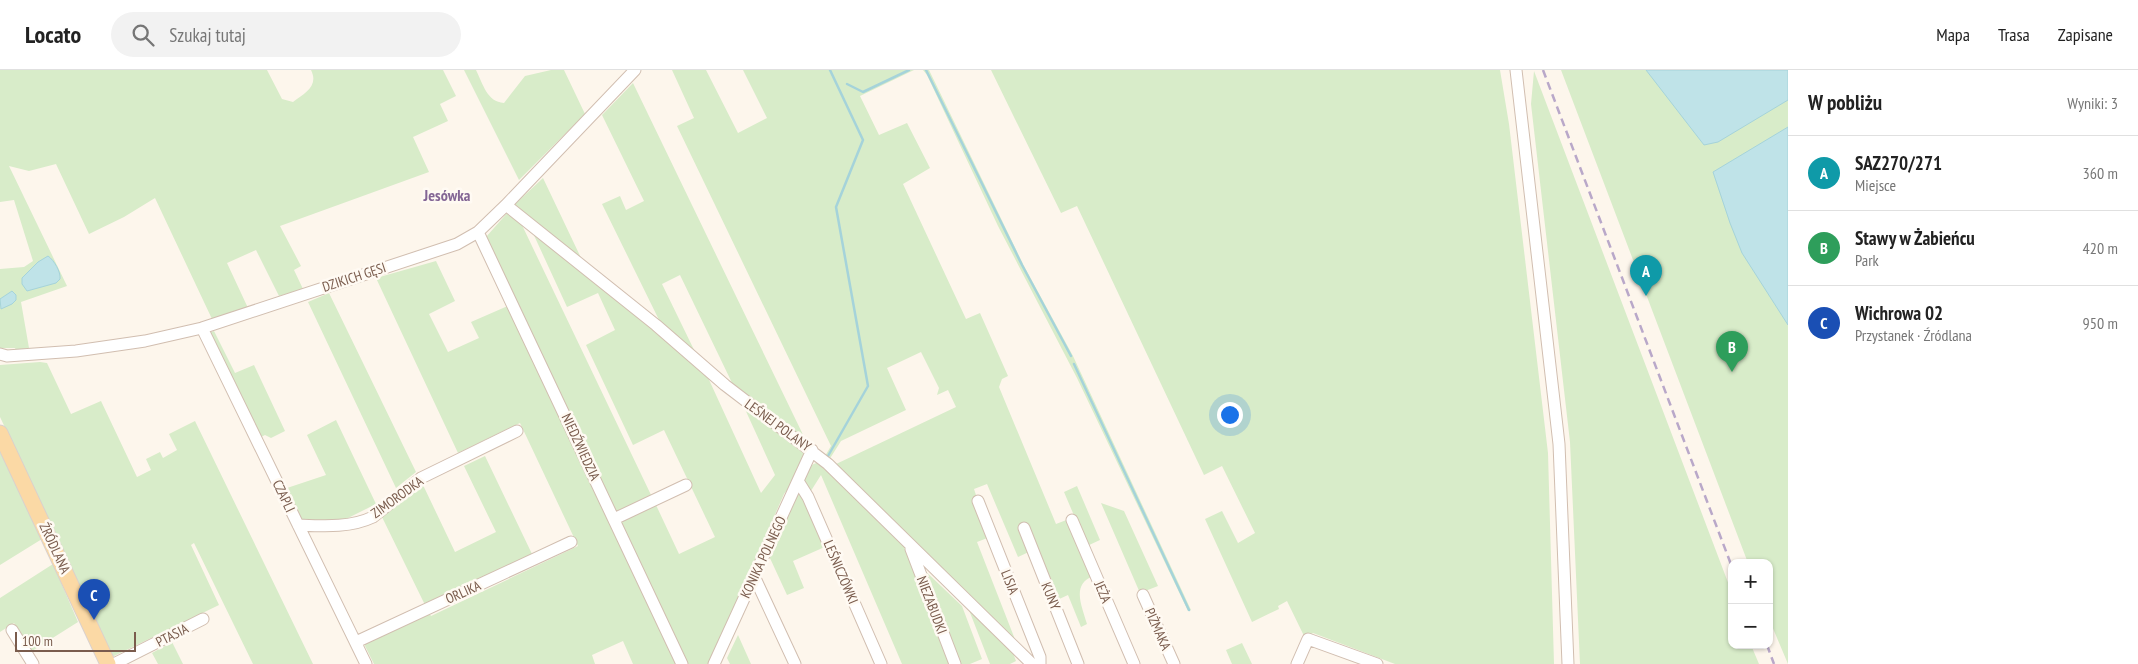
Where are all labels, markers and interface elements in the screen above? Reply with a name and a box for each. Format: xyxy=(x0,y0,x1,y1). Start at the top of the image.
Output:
search box xyxy=(111,12,461,57)
text: Locato xyxy=(25,19,81,50)
icon: search xyxy=(129,21,157,49)
text: Szukaj tutaj xyxy=(169,23,246,47)
text: Mapa xyxy=(1936,23,1970,46)
text: Trasa xyxy=(1998,23,2030,46)
text: Zapisane xyxy=(2058,23,2113,46)
text: W pobliżu xyxy=(1808,89,1882,116)
text: Wyniki: 3 xyxy=(2067,93,2118,113)
text: SAZ270/271 xyxy=(1855,151,1942,175)
text: A xyxy=(1820,163,1828,183)
text: 360 m xyxy=(2083,163,2118,183)
text: Miejsce xyxy=(1855,175,1896,195)
district label: Jesówka xyxy=(423,185,471,205)
text: Stawy w Żabieńcu xyxy=(1855,226,1975,250)
text: B xyxy=(1820,238,1828,258)
text: 420 m xyxy=(2083,238,2118,258)
text: Park xyxy=(1855,250,1879,270)
pin: A xyxy=(1630,255,1662,296)
street label: DZIKICH GĘSI xyxy=(320,258,388,296)
text: Wichrowa 02 xyxy=(1855,301,1943,325)
text: C xyxy=(1820,313,1828,333)
text: 950 m xyxy=(2083,313,2118,333)
text: Przystanek · Źródlana xyxy=(1855,325,1972,345)
pin: B xyxy=(1716,331,1748,372)
street label: LEŚNEJ POLANY xyxy=(741,395,815,456)
your location xyxy=(1217,402,1243,428)
street label: NIEDŹWIEDZIA xyxy=(558,411,604,484)
street label: ZIMORODKA xyxy=(367,472,427,522)
street label: CZAPLI xyxy=(269,477,299,515)
street label: KONIKA POLNEGO xyxy=(736,513,790,601)
street label: ŹRÓDLANA xyxy=(35,520,75,577)
street label: LEŚNICZÓWKI xyxy=(820,537,862,607)
map controls xyxy=(1728,559,1773,649)
button: + xyxy=(1728,559,1773,604)
street label: LISIA xyxy=(997,567,1023,597)
street label: NIEZABUDKI xyxy=(913,573,951,637)
street label: ORLIKA xyxy=(443,576,484,608)
street label: JEŻA xyxy=(1090,577,1116,606)
pin: C xyxy=(78,579,110,620)
street label: KUNY xyxy=(1037,580,1065,613)
button: − xyxy=(1728,604,1773,649)
street label: PIŻMAKA xyxy=(1141,605,1175,653)
street label: PTASIA xyxy=(153,619,192,651)
scale bar xyxy=(15,629,136,652)
text: 100 m xyxy=(22,632,53,650)

